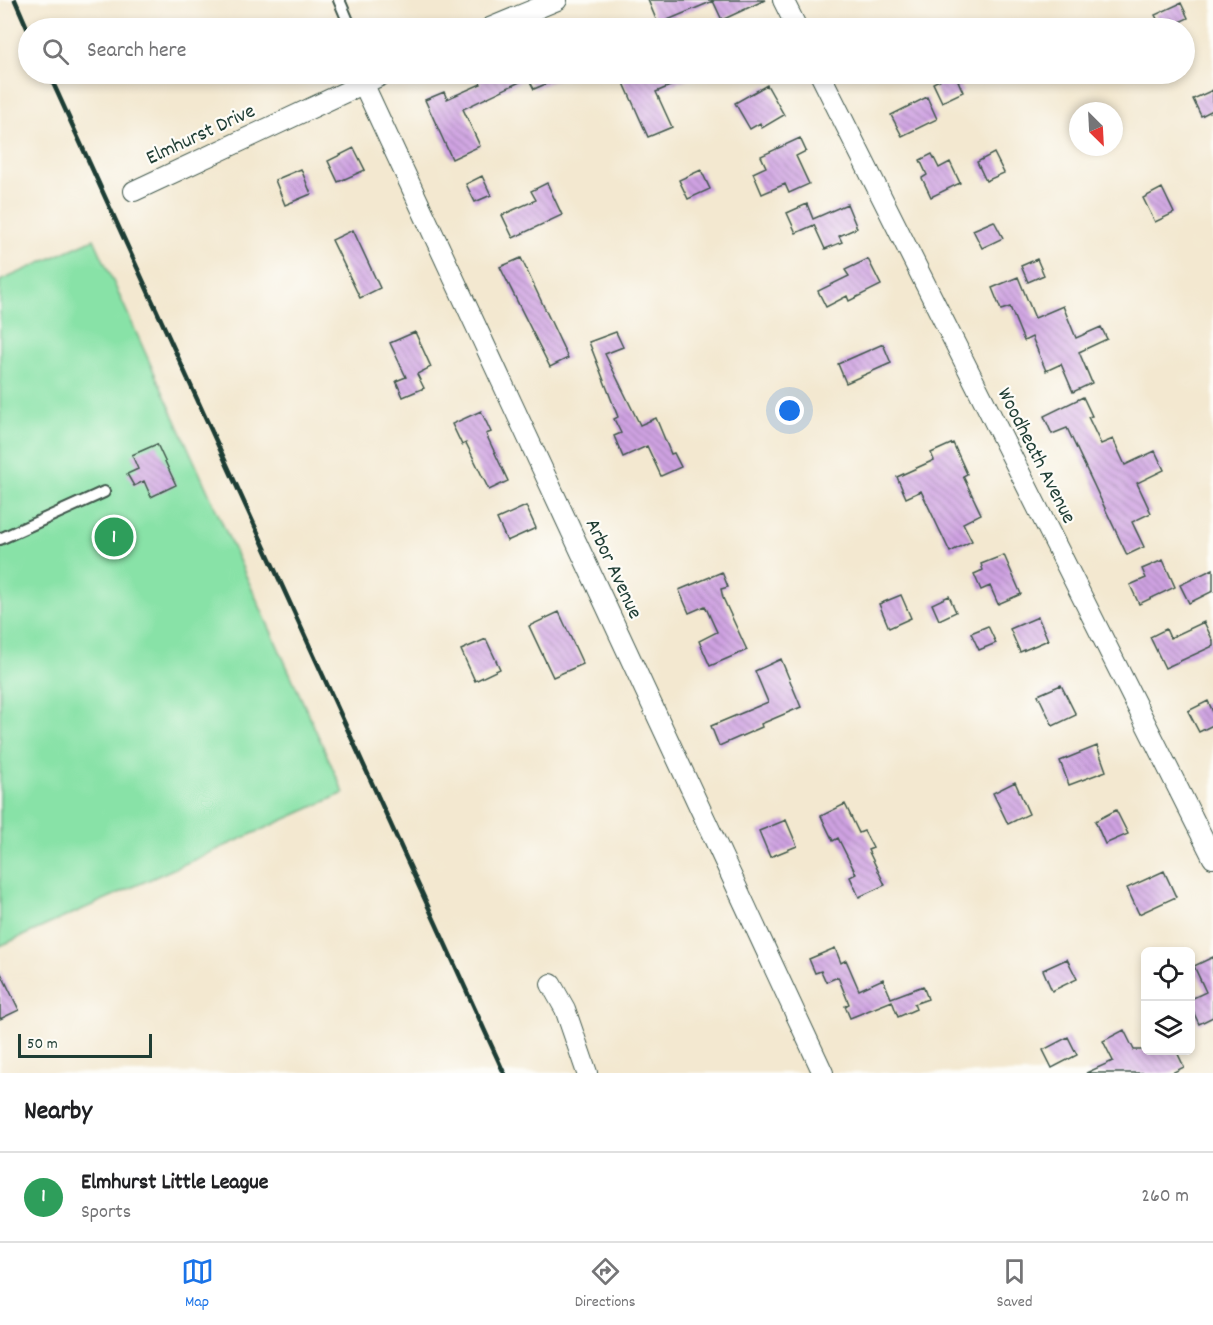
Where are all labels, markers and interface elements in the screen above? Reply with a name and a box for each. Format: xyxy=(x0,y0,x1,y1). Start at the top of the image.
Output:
search box xyxy=(18,18,1195,84)
icon: search xyxy=(39,35,72,68)
text: Search here xyxy=(87,36,186,67)
street label: Elmhurst Drive xyxy=(142,97,261,174)
north arrow xyxy=(1069,102,1123,156)
street label: Woodheath Avenue xyxy=(988,383,1083,530)
your location xyxy=(775,396,804,425)
pin: 1 xyxy=(94,514,134,560)
street label: Arbor Avenue xyxy=(576,514,649,624)
map controls xyxy=(1141,947,1195,1055)
button: locate xyxy=(1141,947,1195,1001)
button: layers xyxy=(1141,1001,1195,1055)
scale bar xyxy=(18,1031,152,1058)
text: 50 m xyxy=(27,1033,58,1056)
text: Nearby xyxy=(24,1094,92,1131)
text: Elmhurst Little League xyxy=(81,1168,269,1199)
text: 1 xyxy=(41,1183,46,1211)
text: 260 m xyxy=(1141,1183,1189,1211)
text: Sports xyxy=(81,1199,131,1227)
tab: Map xyxy=(181,1255,214,1314)
tab: Directions xyxy=(575,1255,635,1314)
tab: Saved xyxy=(997,1255,1032,1314)

